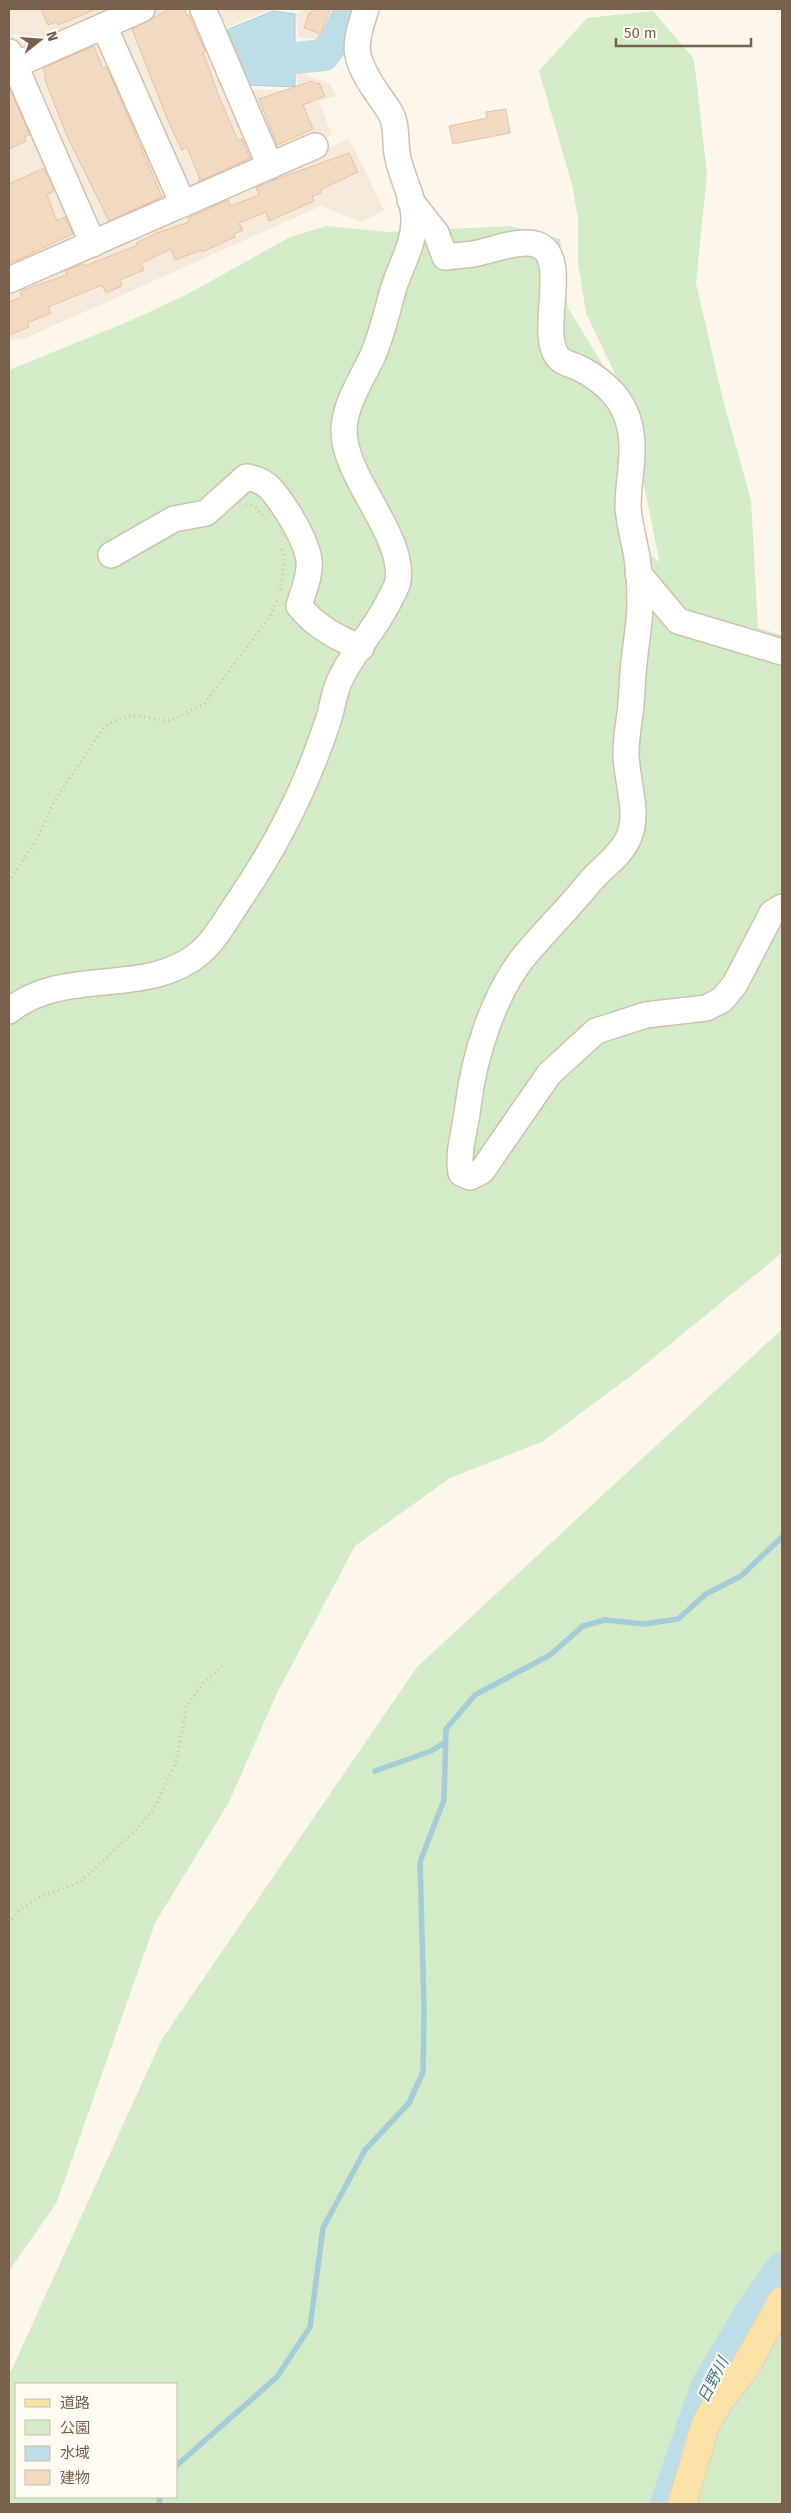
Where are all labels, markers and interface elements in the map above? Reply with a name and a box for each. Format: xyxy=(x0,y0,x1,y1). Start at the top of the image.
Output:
north arrow xyxy=(15,15,65,65)
scale bar xyxy=(616,15,751,47)
text: 50 m xyxy=(624,24,657,42)
text: N xyxy=(42,29,61,43)
water label: 日野川 xyxy=(694,2353,733,2406)
legend xyxy=(15,2383,178,2498)
text: 道路 xyxy=(60,2394,90,2412)
text: 公園 xyxy=(60,2419,90,2437)
text: 水域 xyxy=(60,2444,90,2462)
text: 建物 xyxy=(60,2469,90,2487)

